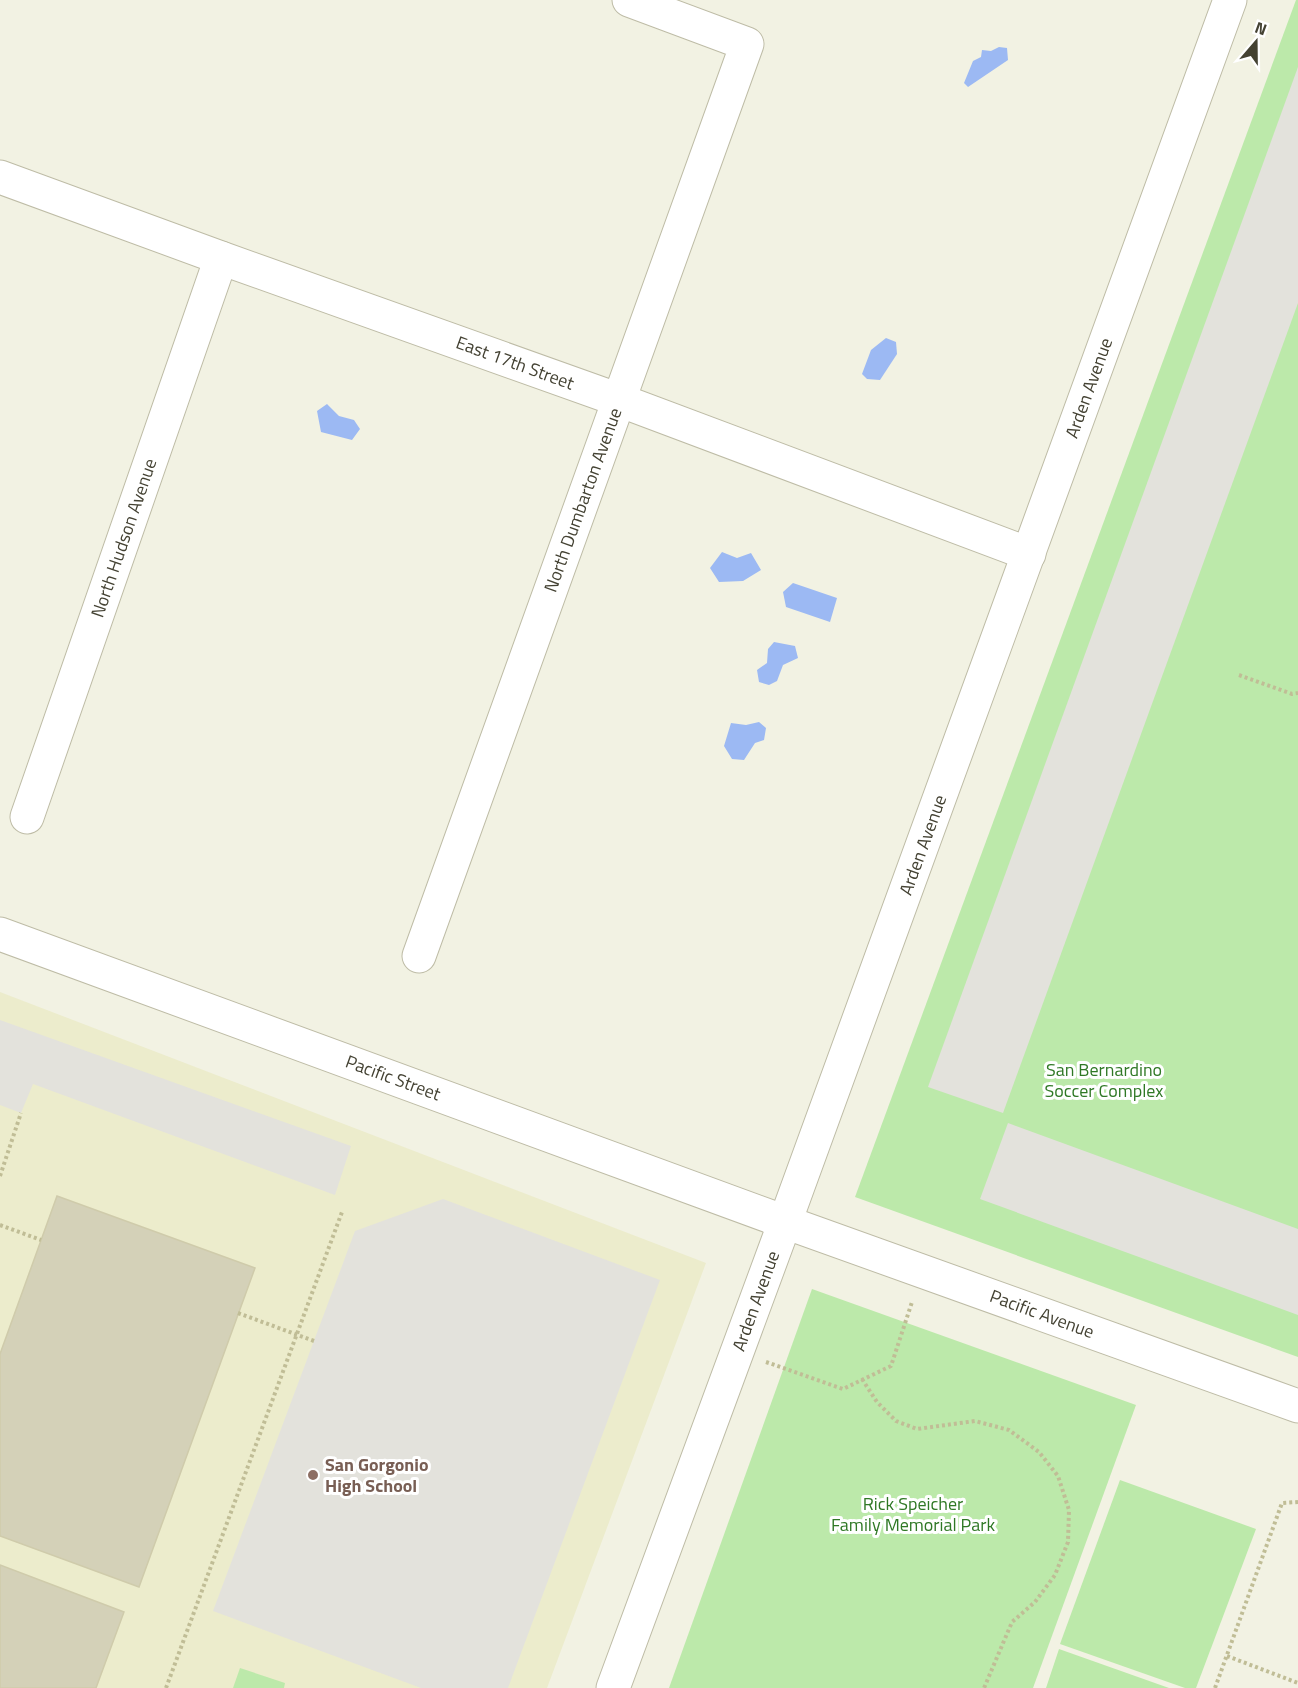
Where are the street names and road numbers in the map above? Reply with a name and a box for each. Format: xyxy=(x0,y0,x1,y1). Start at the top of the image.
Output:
street label: East 17th Street xyxy=(452,329,579,397)
street label: Arden Avenue xyxy=(1058,334,1119,442)
street label: North Dumbarton Avenue xyxy=(537,404,628,596)
street label: North Hudson Avenue xyxy=(84,455,163,621)
street label: Arden Avenue xyxy=(892,791,953,899)
street label: Pacific Street xyxy=(342,1048,445,1107)
street label: Arden Avenue xyxy=(725,1247,786,1355)
street label: Pacific Avenue xyxy=(986,1282,1098,1345)

